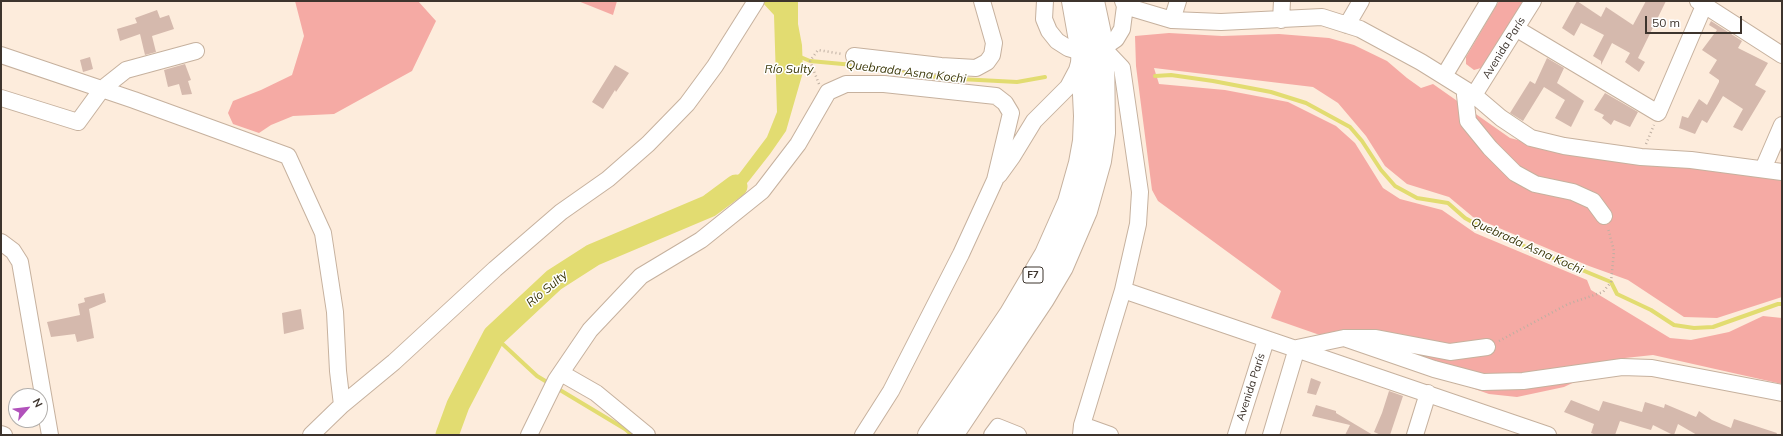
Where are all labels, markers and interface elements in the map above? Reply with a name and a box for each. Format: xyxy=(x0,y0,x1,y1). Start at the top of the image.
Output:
scale bar xyxy=(1647,8,1744,34)
street label: Avenida París xyxy=(1480,15,1528,81)
text: 50 m xyxy=(1652,15,1680,30)
water label: Quebrada Asna Kochi xyxy=(845,57,967,87)
water label: Río Sulty xyxy=(764,62,814,76)
water label: Quebrada Asna Kochi xyxy=(1469,215,1585,277)
road number: F7 xyxy=(1023,267,1043,283)
water label: Río Sulty xyxy=(524,268,570,310)
street label: Avenida París xyxy=(1234,352,1268,422)
north arrow xyxy=(8,388,48,428)
text: N xyxy=(30,396,46,410)

